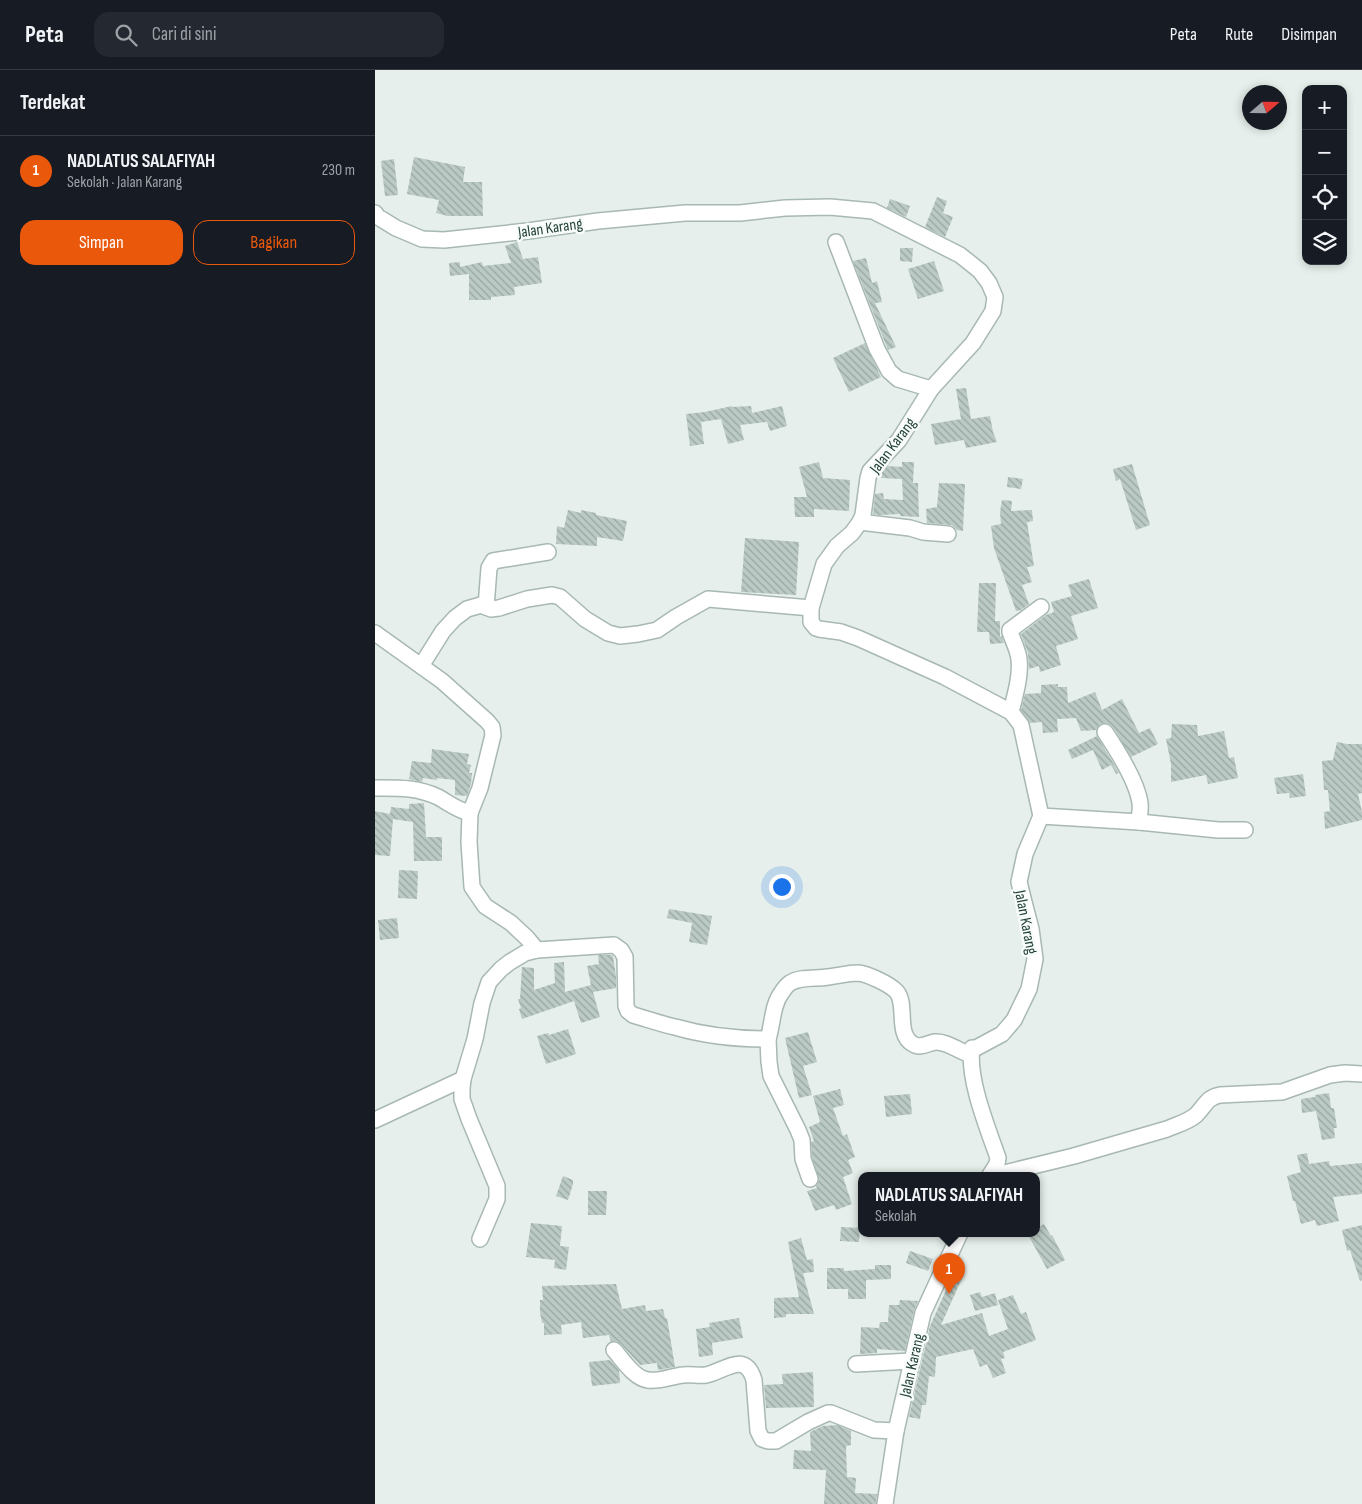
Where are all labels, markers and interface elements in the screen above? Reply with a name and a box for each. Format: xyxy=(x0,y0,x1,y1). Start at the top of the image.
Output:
search box xyxy=(94,12,444,57)
text: Peta xyxy=(25,20,64,49)
icon: search xyxy=(112,21,140,49)
text: Cari di sini xyxy=(152,23,217,46)
text: Peta xyxy=(1170,24,1197,45)
text: Rute xyxy=(1225,24,1253,45)
text: Disimpan xyxy=(1281,24,1337,45)
north arrow xyxy=(1242,85,1287,130)
map controls xyxy=(1302,85,1347,265)
button: + xyxy=(1302,85,1347,130)
text: Terdekat xyxy=(20,90,86,115)
button: − xyxy=(1302,130,1347,175)
text: NADLATUS SALAFIYAH xyxy=(67,150,215,173)
text: 1 xyxy=(33,161,39,180)
text: 230 m xyxy=(322,161,355,180)
text: Sekolah · Jalan Karang xyxy=(67,173,182,192)
button: locate xyxy=(1302,175,1347,220)
street label: Jalan Karang xyxy=(516,215,584,243)
button: Simpan xyxy=(20,220,183,265)
button: Bagikan xyxy=(193,220,355,265)
button: layers xyxy=(1302,220,1347,265)
street label: Jalan Karang xyxy=(865,414,920,478)
your location xyxy=(769,874,795,900)
street label: Jalan Karang xyxy=(1010,888,1041,956)
popup xyxy=(858,1172,1040,1237)
text: NADLATUS SALAFIYAH xyxy=(875,1184,1023,1207)
text: Sekolah xyxy=(875,1207,917,1226)
pin: 1 xyxy=(933,1253,965,1294)
street label: Jalan Karang xyxy=(896,1332,929,1400)

